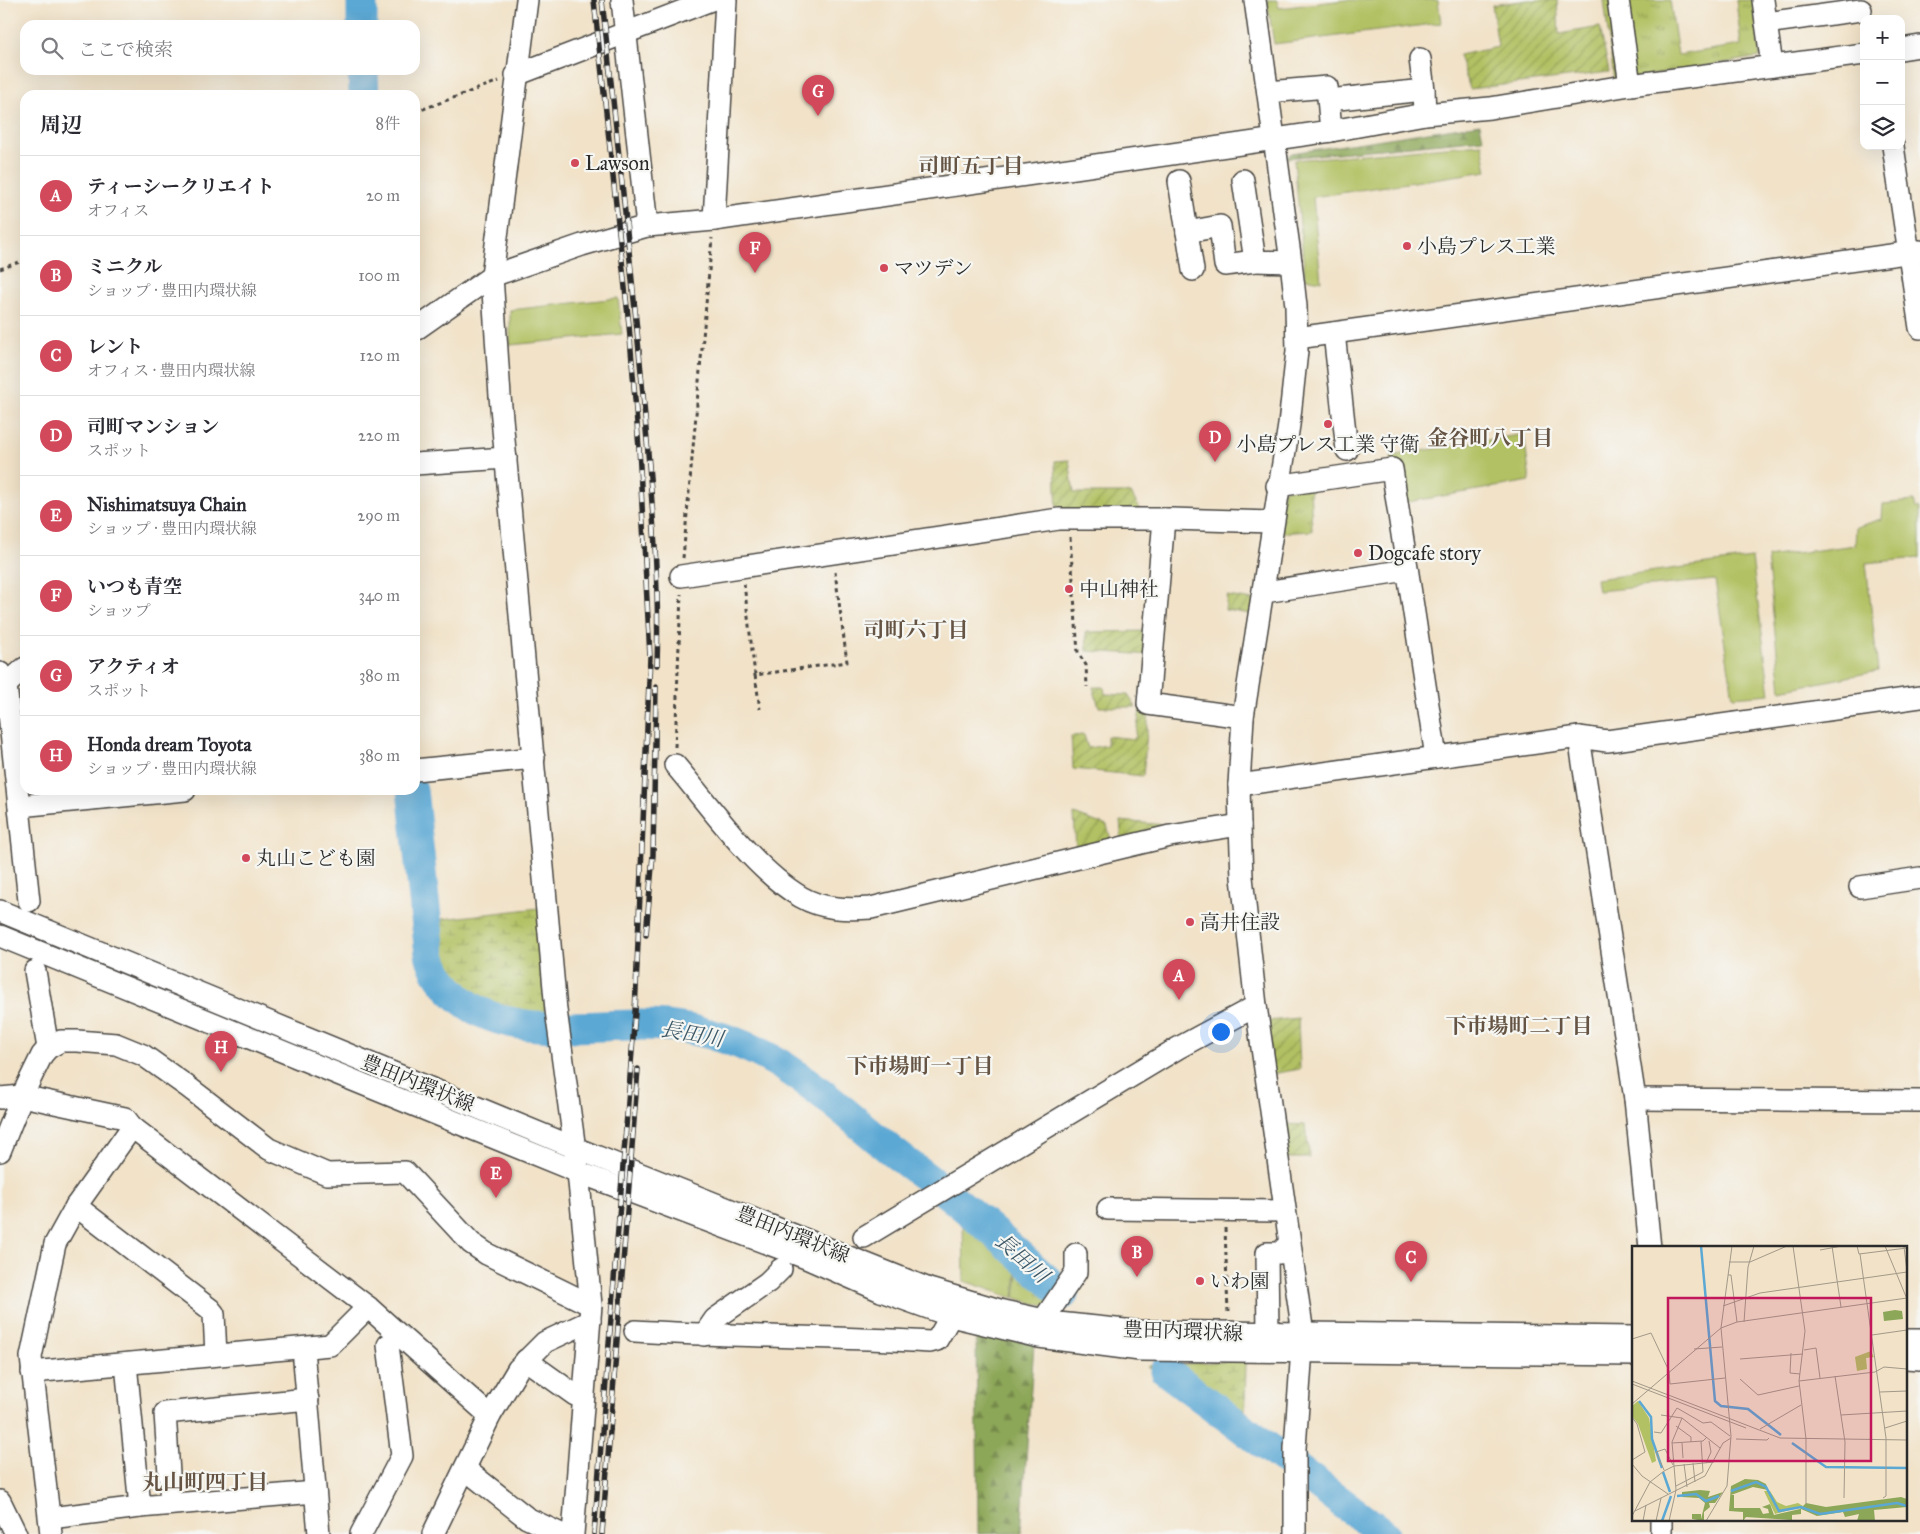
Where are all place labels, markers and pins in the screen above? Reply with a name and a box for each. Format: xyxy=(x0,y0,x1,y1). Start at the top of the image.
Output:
pin: G xyxy=(802,75,834,116)
place label: Lawson xyxy=(585,151,650,175)
marker: Lawson xyxy=(569,157,581,169)
pin: F xyxy=(739,232,771,273)
place label: 小島プレス工業 xyxy=(1417,234,1556,258)
marker: 小島プレス工業 xyxy=(1401,240,1413,252)
place label: マツデン xyxy=(894,256,973,280)
marker: マツデン xyxy=(878,262,890,274)
marker: 小島プレス工業 守衛 xyxy=(1322,418,1334,430)
pin: D xyxy=(1199,421,1231,462)
place label: 小島プレス工業 守衛 xyxy=(1237,432,1419,456)
place label: Dogcafe story xyxy=(1368,541,1481,566)
marker: Dogcafe story xyxy=(1352,547,1364,559)
place label: 中山神社 xyxy=(1079,577,1159,601)
marker: 中山神社 xyxy=(1063,583,1075,595)
place label: 丸山こども園 xyxy=(256,846,376,870)
marker: 丸山こども園 xyxy=(240,852,252,864)
place label: 高井住設 xyxy=(1200,910,1280,934)
marker: 高井住設 xyxy=(1184,916,1196,928)
pin: A xyxy=(1163,959,1195,1000)
pin: H xyxy=(205,1031,237,1072)
pin: E xyxy=(480,1157,512,1198)
pin: B xyxy=(1121,1236,1153,1277)
pin: C xyxy=(1395,1241,1427,1282)
place label: いわ園 xyxy=(1210,1269,1270,1293)
marker: いわ園 xyxy=(1194,1275,1206,1287)

